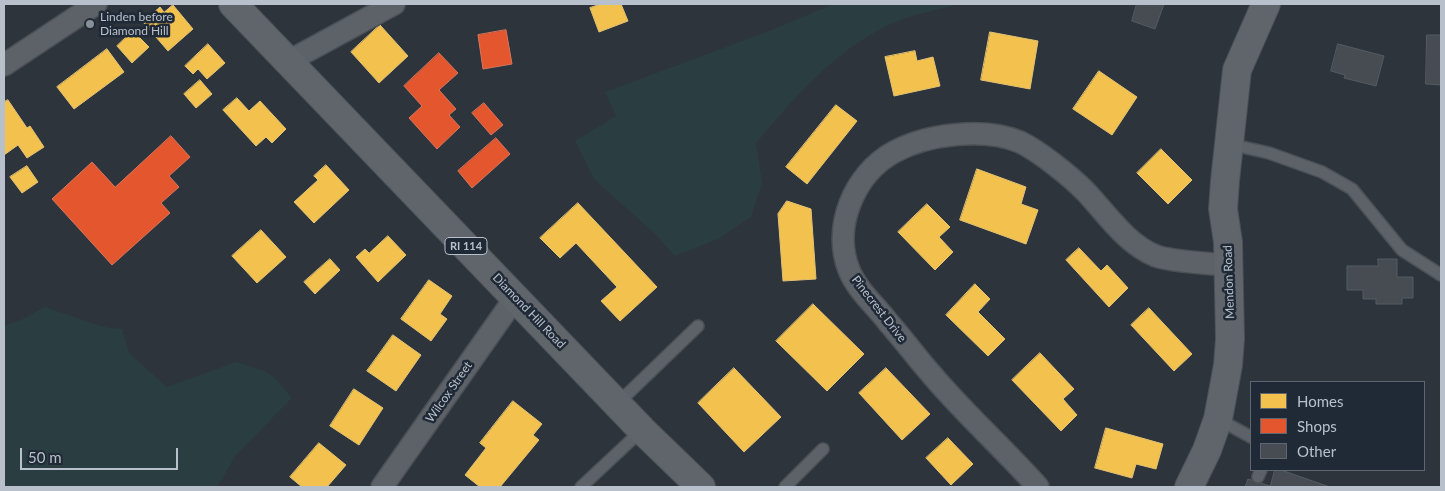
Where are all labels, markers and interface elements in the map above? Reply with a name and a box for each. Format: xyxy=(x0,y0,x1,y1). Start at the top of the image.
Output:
place label: Linden before Diamond Hill xyxy=(100,10,173,38)
marker: Linden before Diamond Hill xyxy=(84,18,96,30)
road number: RI 114 xyxy=(445,238,487,255)
street label: Mendon Road xyxy=(1221,245,1237,319)
street label: Diamond Hill Road xyxy=(490,271,568,351)
street label: Pinecrest Drive xyxy=(849,273,909,345)
street label: Wilcox Street xyxy=(423,359,475,425)
legend xyxy=(1250,381,1425,471)
text: Homes xyxy=(1297,392,1343,410)
text: Shops xyxy=(1297,417,1337,435)
scale bar xyxy=(22,438,180,470)
text: Other xyxy=(1297,442,1336,460)
text: 50 m xyxy=(28,448,62,466)

